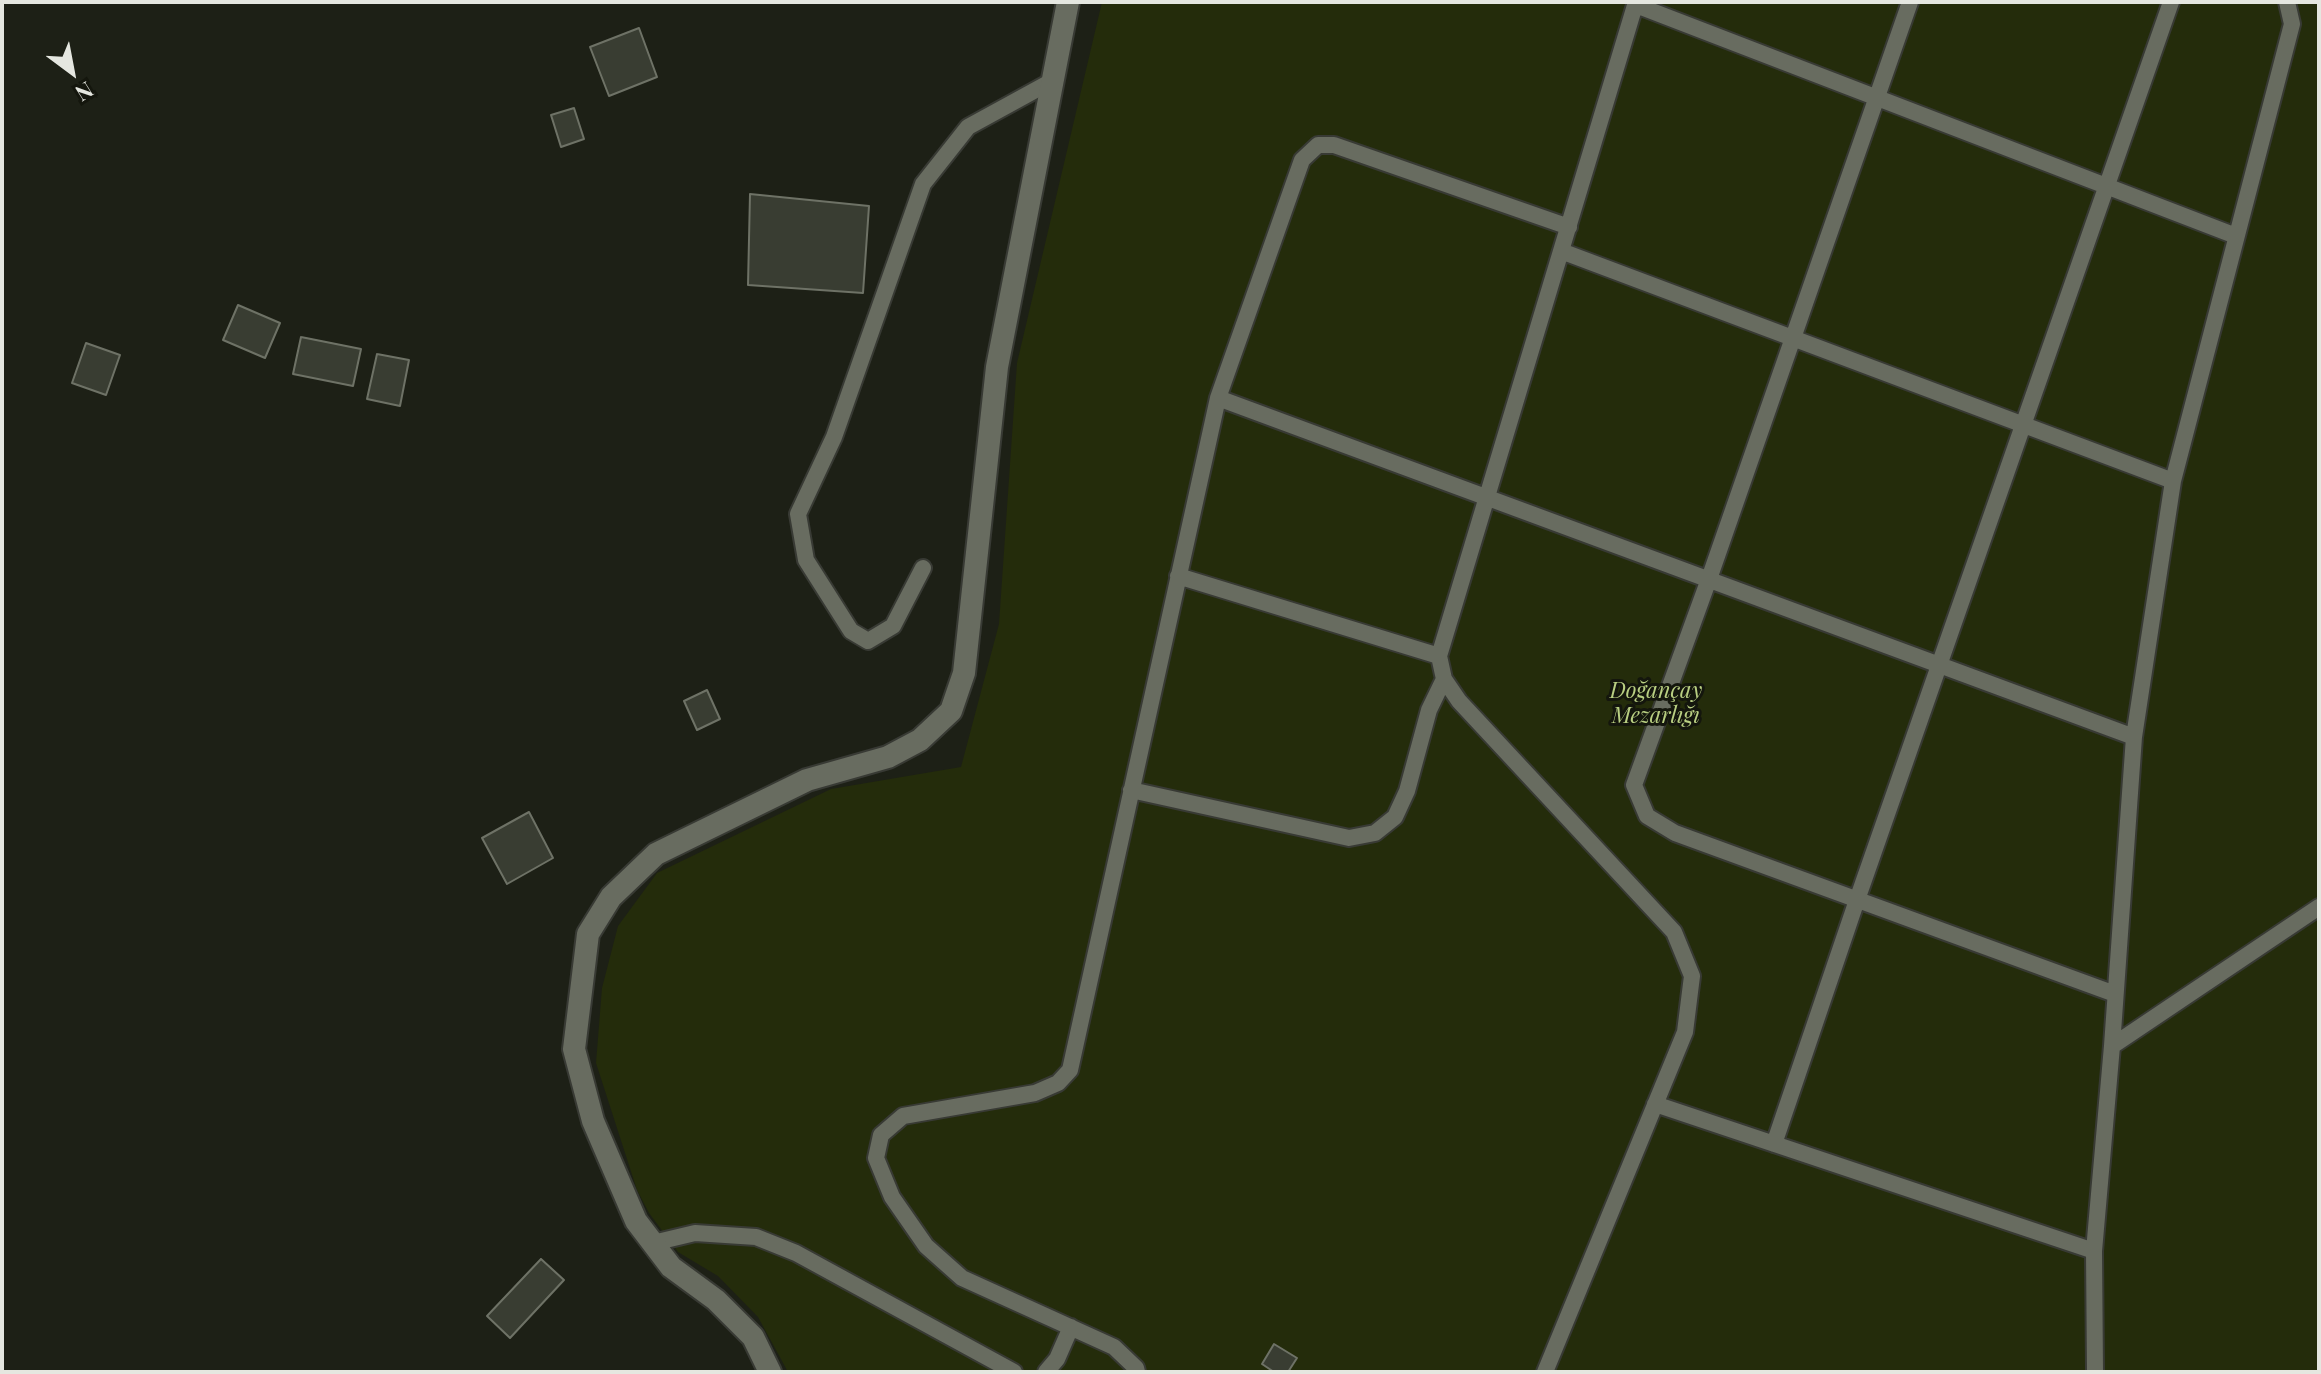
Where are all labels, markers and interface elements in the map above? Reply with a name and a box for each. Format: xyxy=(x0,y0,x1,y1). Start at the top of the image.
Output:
north arrow xyxy=(32,32,112,112)
text: N xyxy=(70,75,99,109)
park label: Doğançay Mezarlığı xyxy=(1610,678,1702,730)

